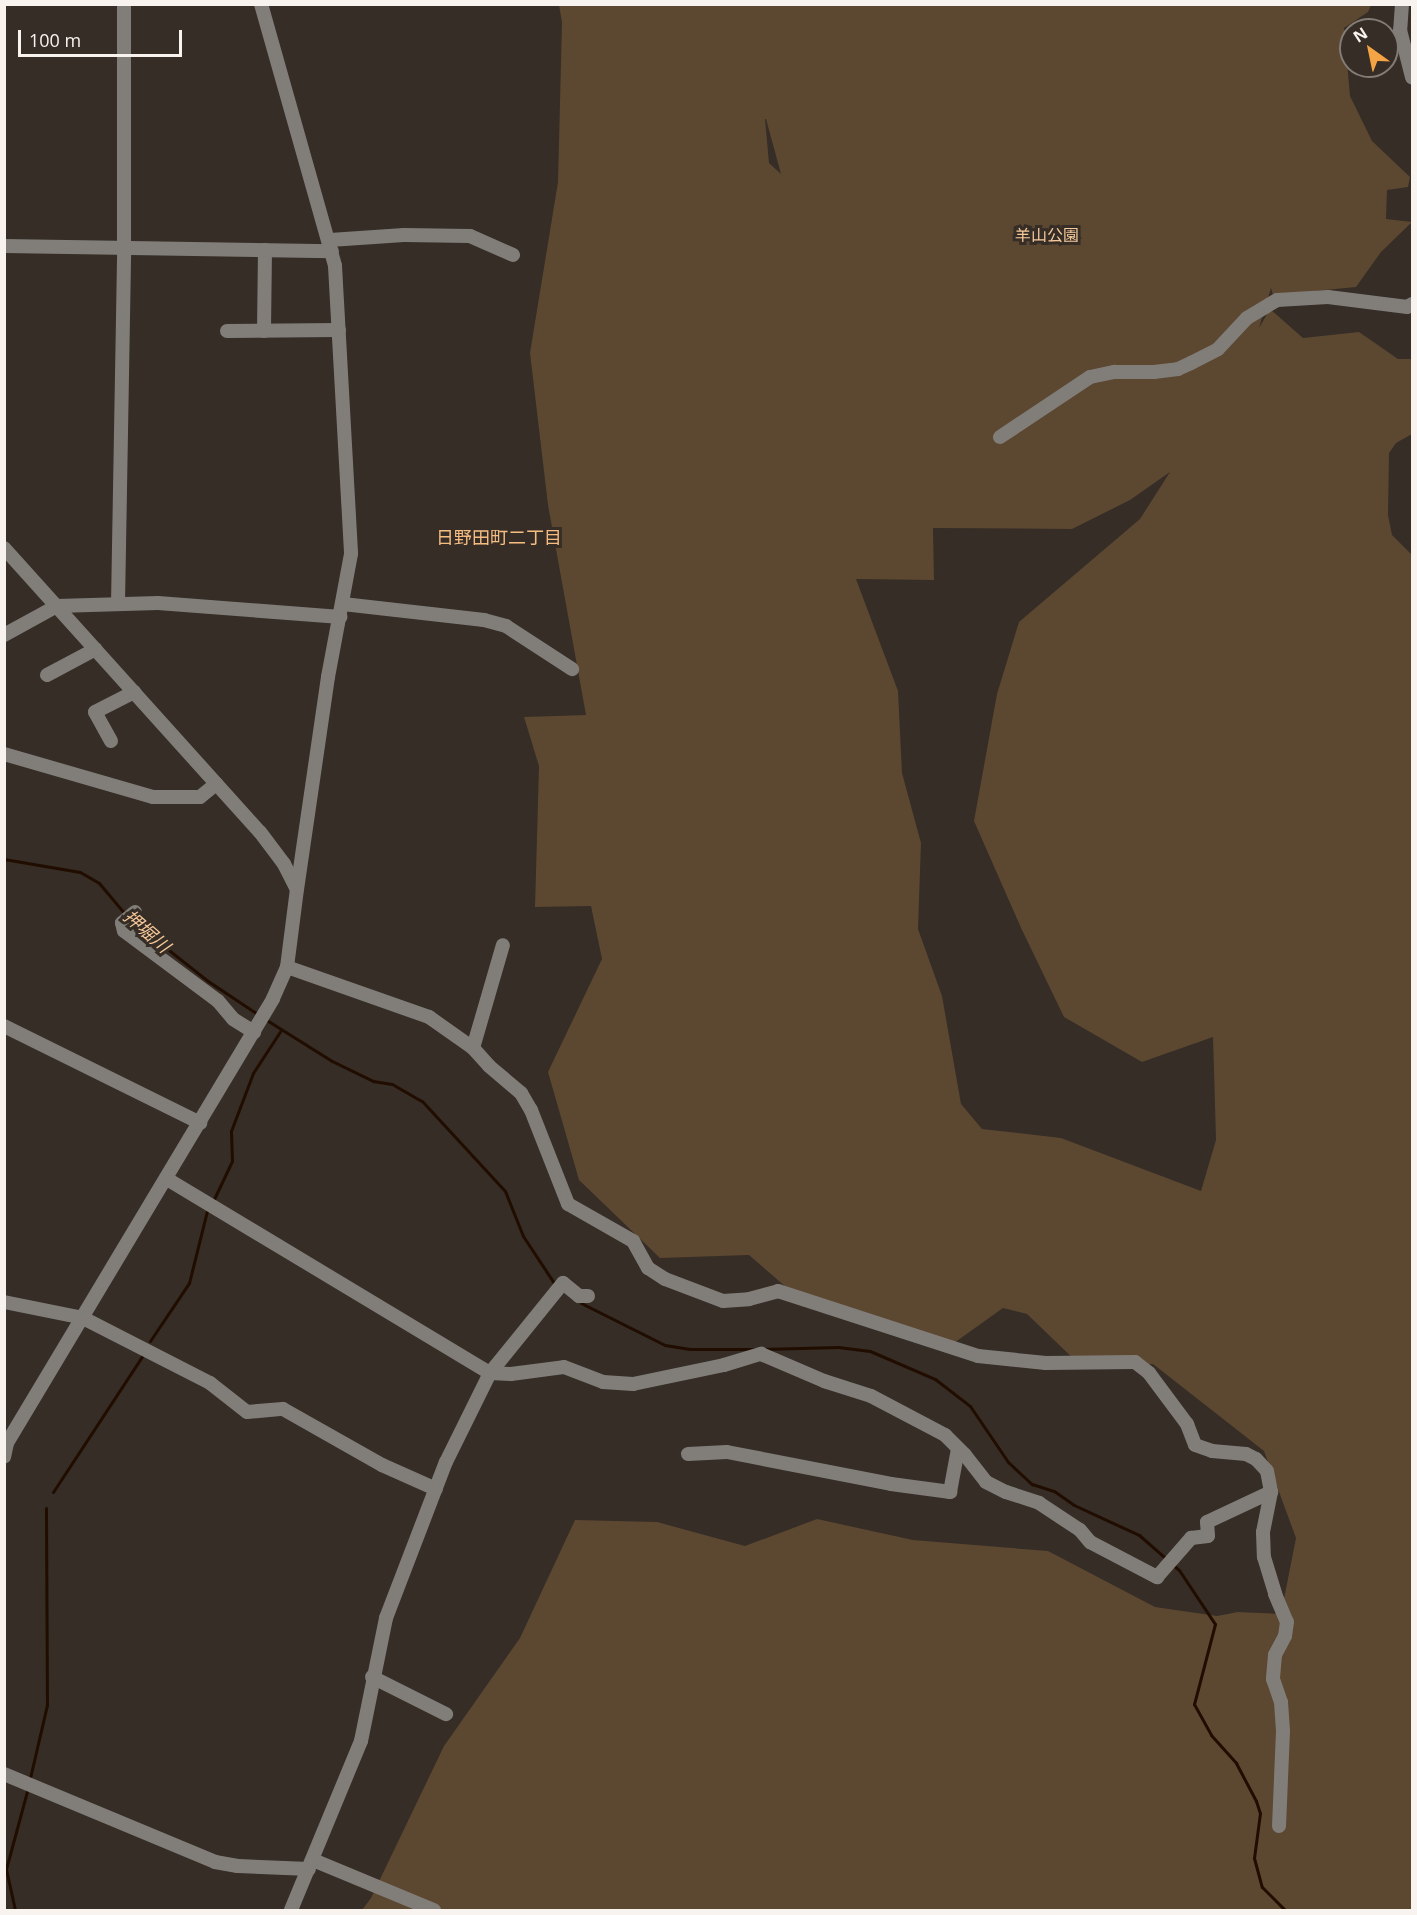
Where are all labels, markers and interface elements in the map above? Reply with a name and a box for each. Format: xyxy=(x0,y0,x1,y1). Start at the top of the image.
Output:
scale bar xyxy=(21,18,184,56)
north arrow xyxy=(1339,18,1399,78)
text: N xyxy=(1349,22,1372,47)
text: 100 m xyxy=(29,28,81,52)
park label: 羊山公園 xyxy=(1015,225,1079,245)
district label: 日野田町二丁目 xyxy=(436,526,562,548)
water label: 押堀川 xyxy=(120,905,174,957)

